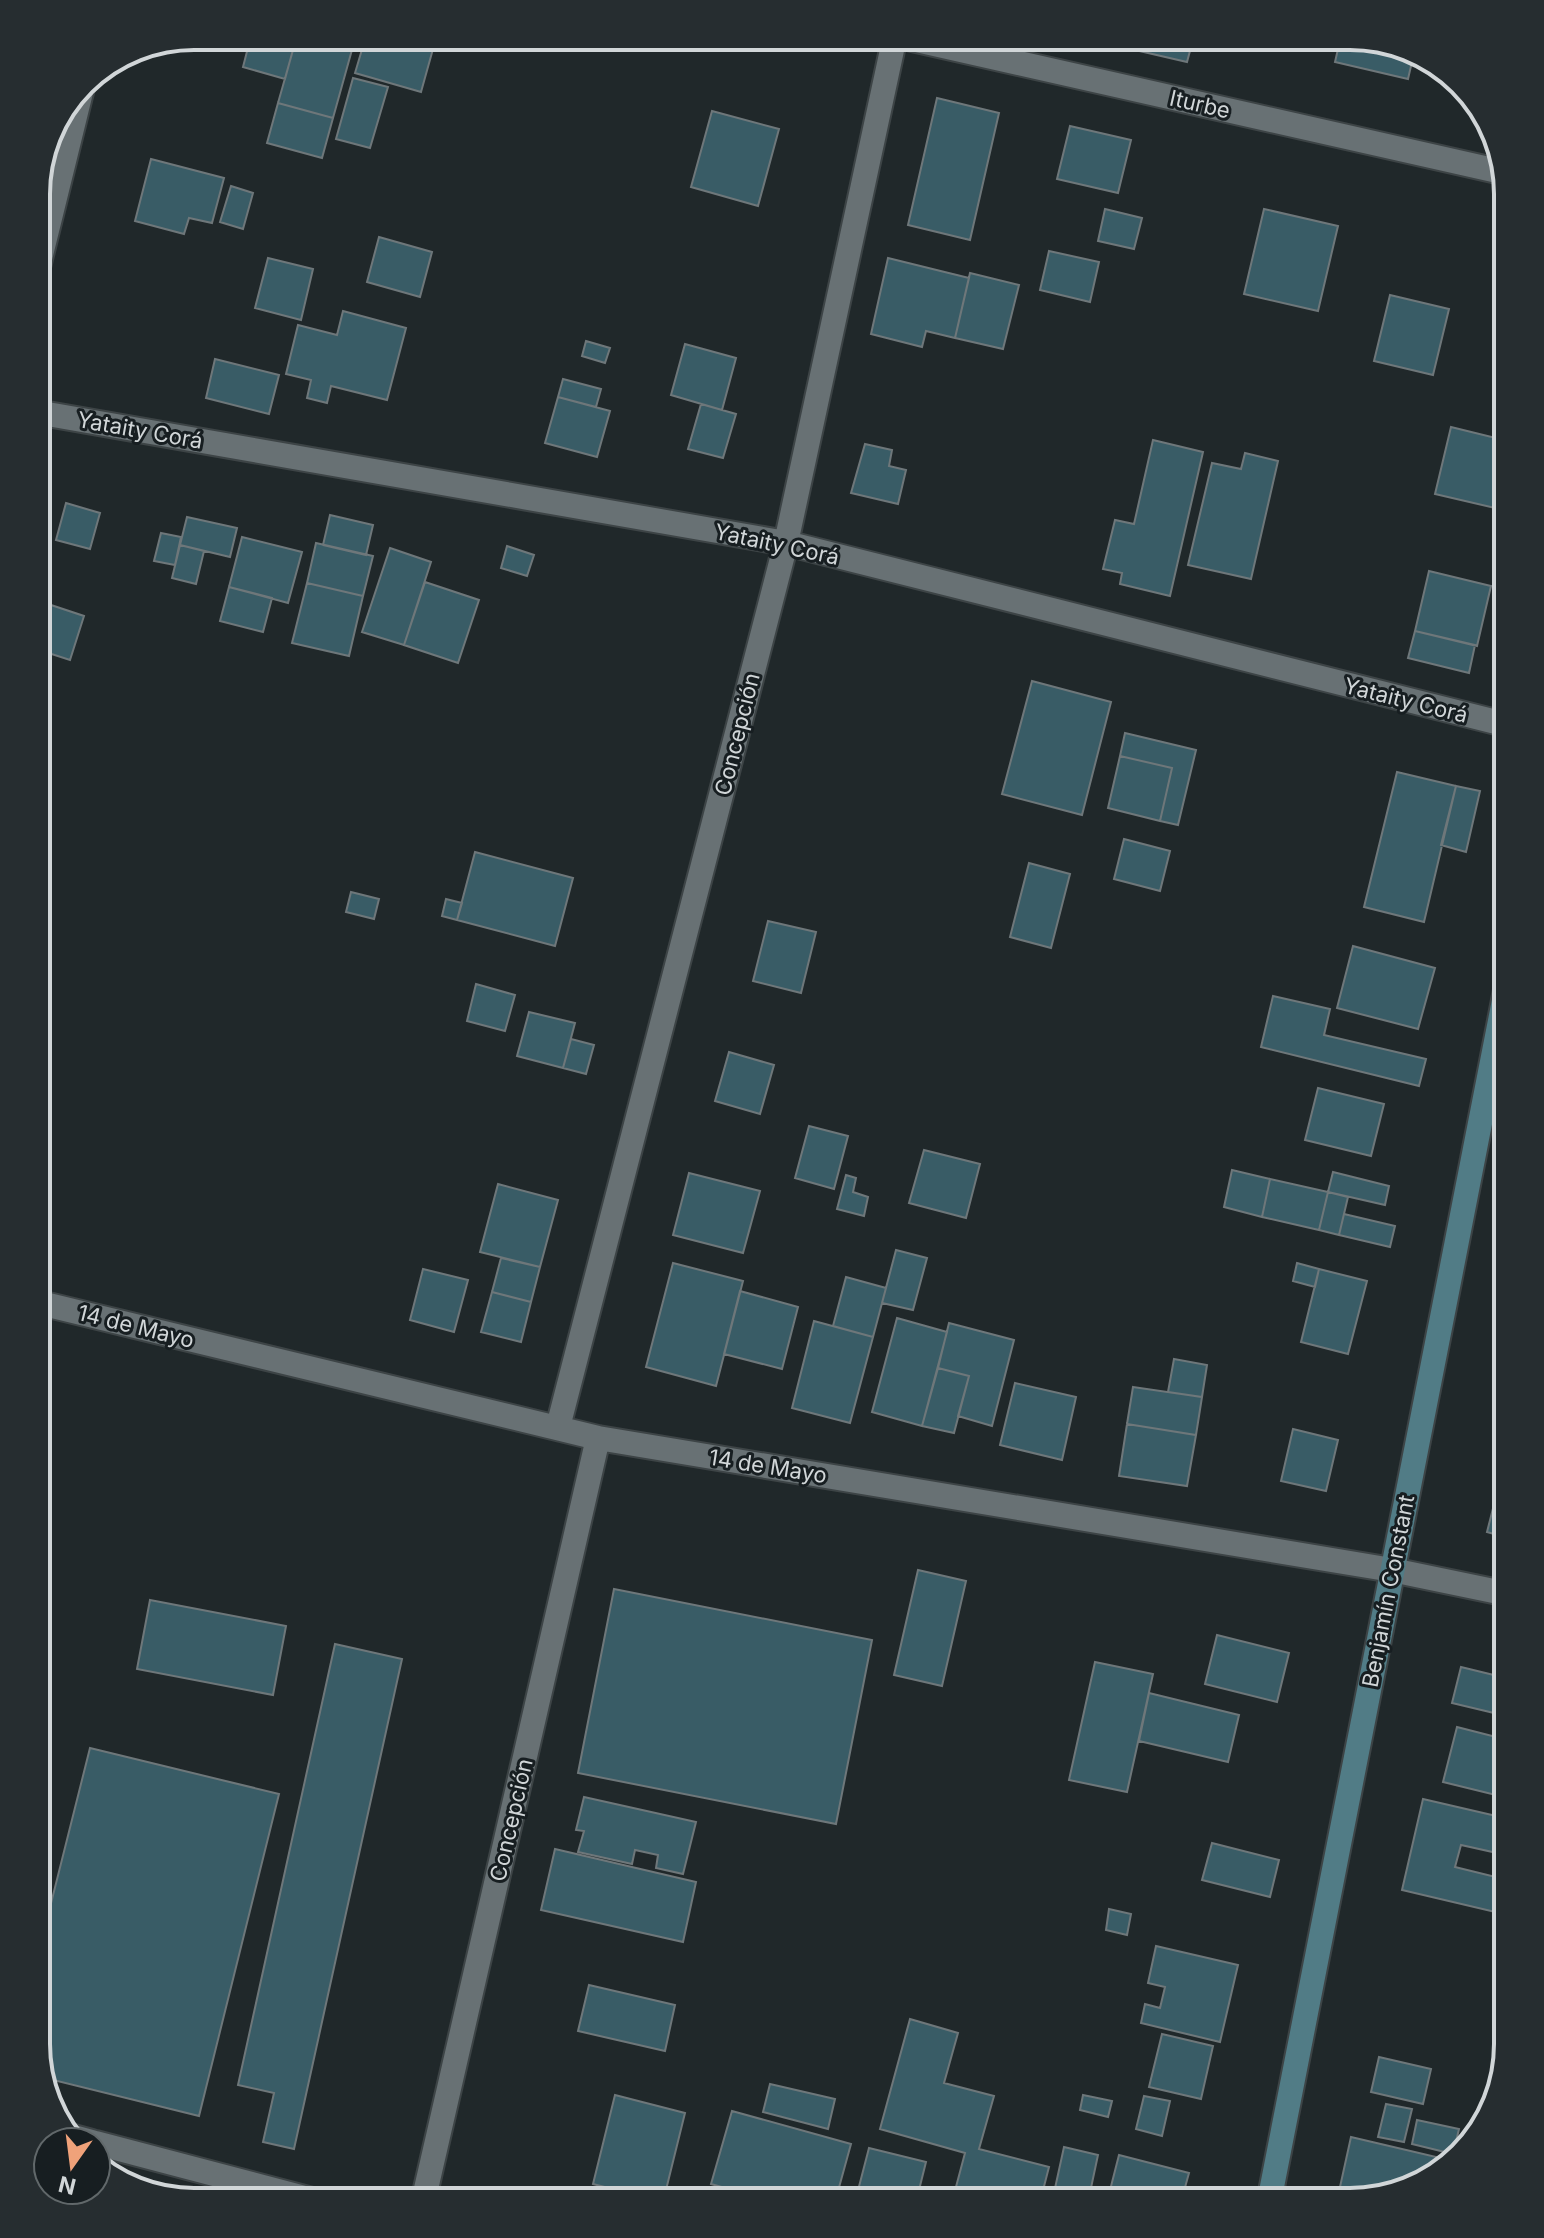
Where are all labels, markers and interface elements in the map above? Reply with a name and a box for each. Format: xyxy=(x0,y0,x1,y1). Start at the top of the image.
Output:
street label: Iturbe xyxy=(1167,84,1233,124)
street label: Yataity Corá xyxy=(75,406,205,454)
street label: Yataity Corá xyxy=(712,518,842,570)
street label: Concepción xyxy=(709,670,765,798)
street label: Yataity Corá xyxy=(1341,672,1471,728)
street label: 14 de Mayo xyxy=(75,1299,197,1353)
street label: 14 de Mayo xyxy=(707,1444,829,1488)
street label: Benjamín Constant xyxy=(1357,1493,1419,1689)
street label: Concepción xyxy=(484,1756,538,1884)
north arrow xyxy=(32,2126,112,2206)
text: N xyxy=(56,2171,78,2200)

